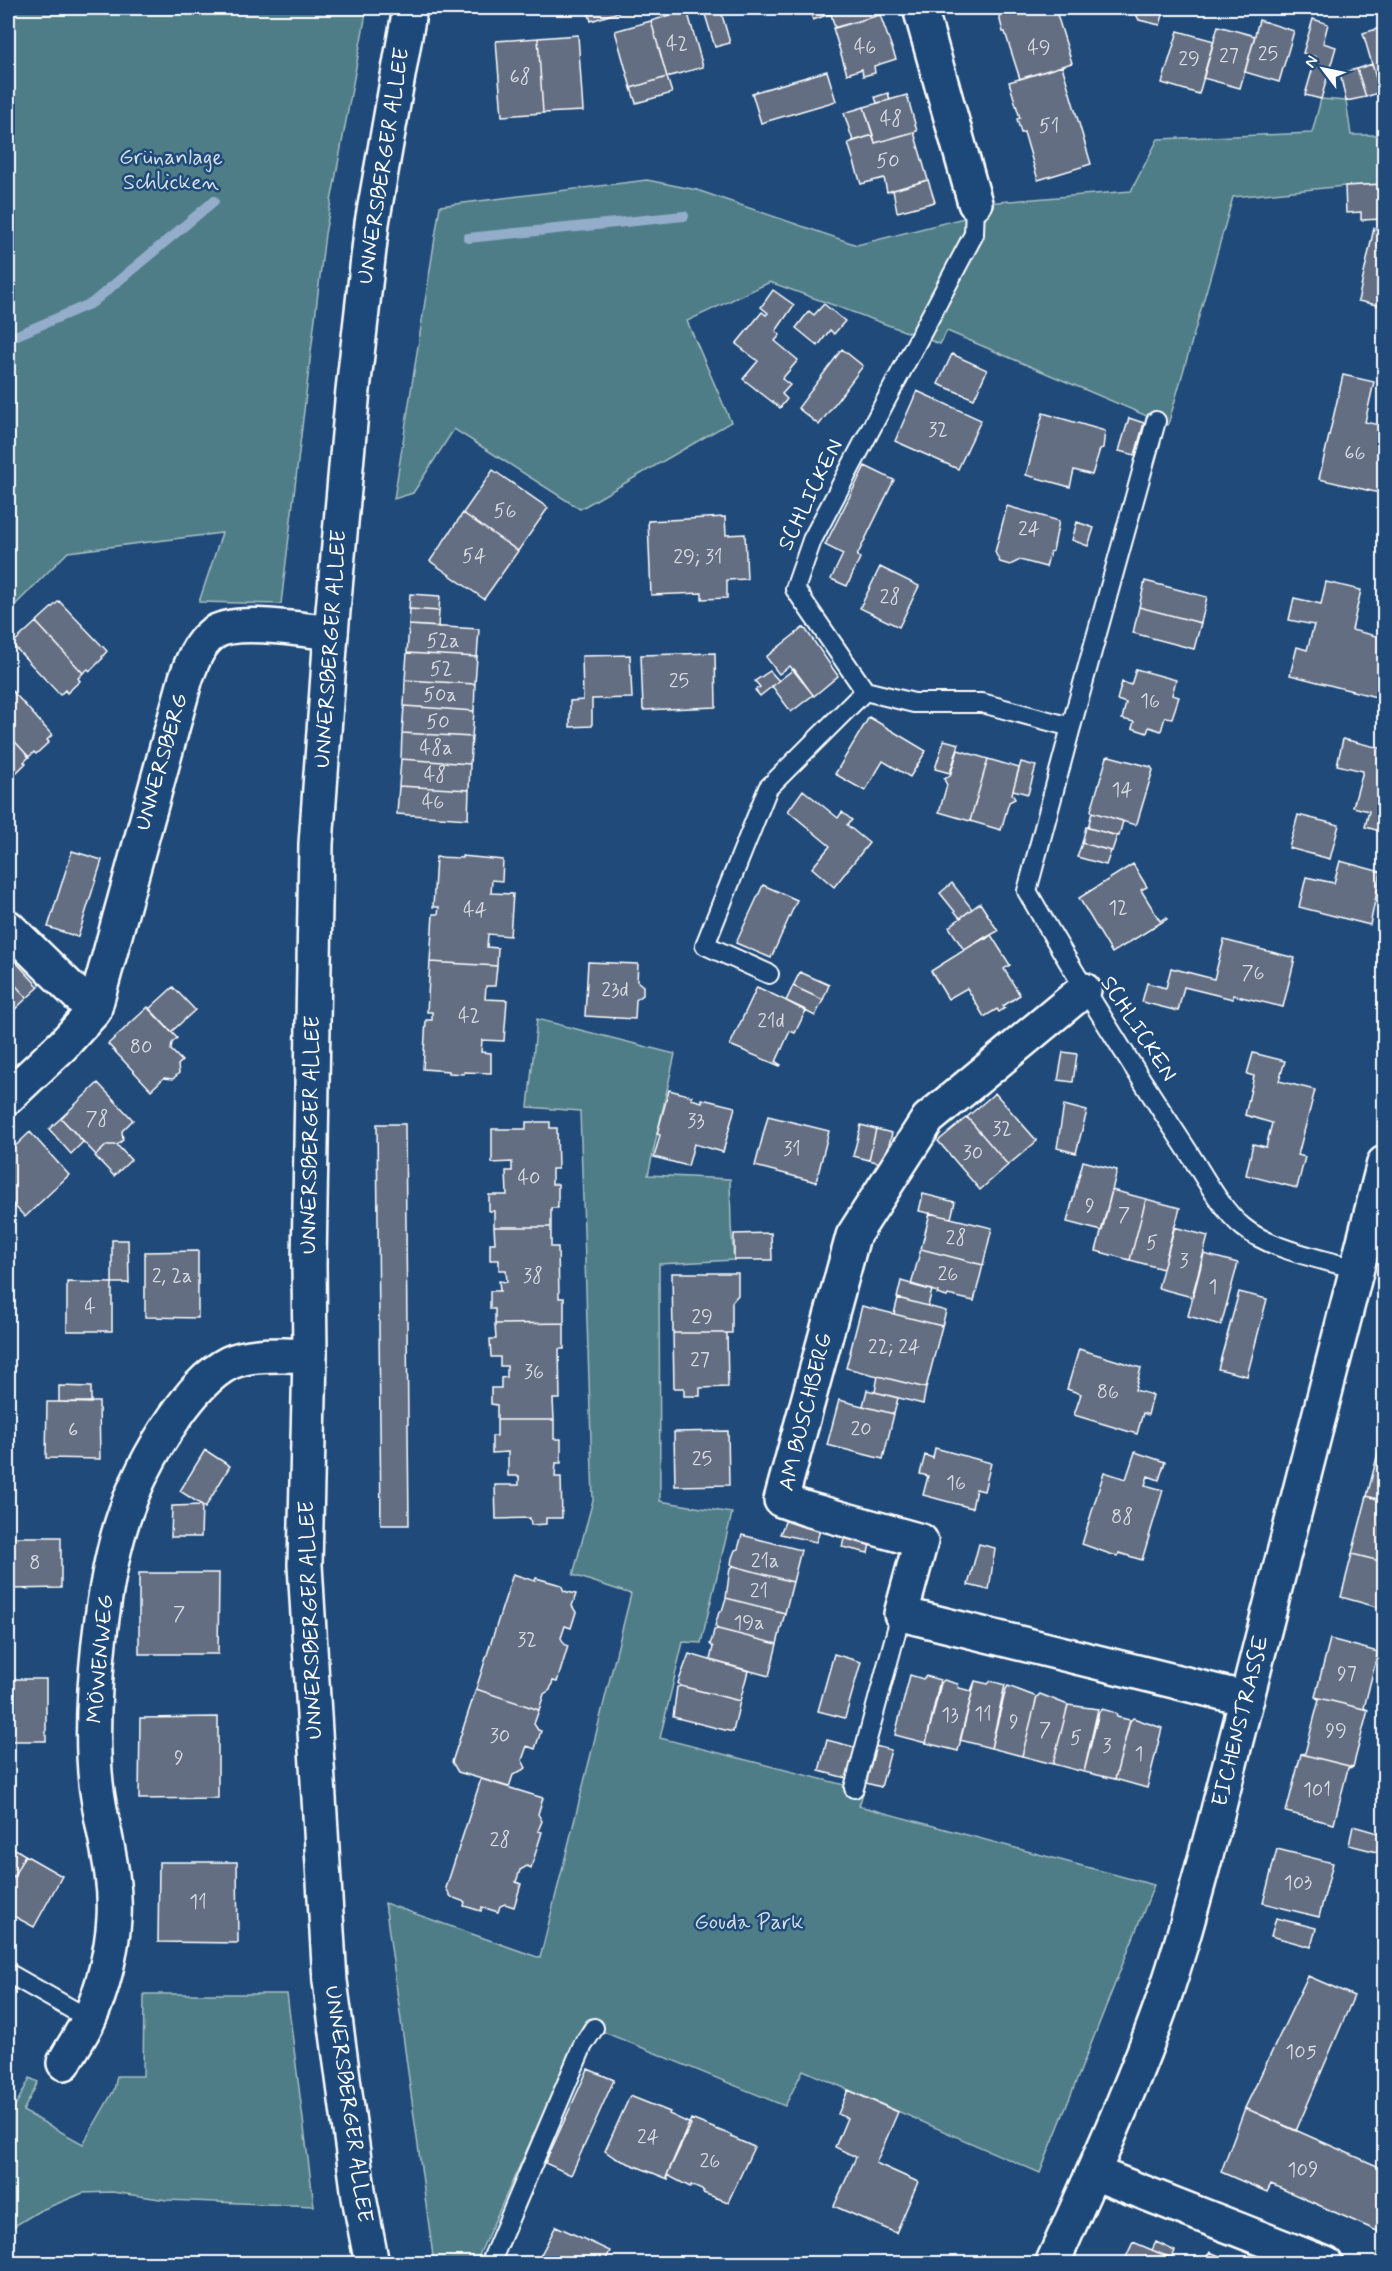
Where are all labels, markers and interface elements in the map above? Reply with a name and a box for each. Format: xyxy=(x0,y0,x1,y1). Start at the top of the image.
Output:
house number: 42 xyxy=(666,31,688,58)
house number: 46 xyxy=(854,34,876,61)
house number: 49 xyxy=(1027,35,1051,62)
north arrow xyxy=(1293,39,1353,99)
house number: 25 xyxy=(1258,41,1278,68)
house number: 27 xyxy=(1219,43,1239,70)
street label: UNNERSBERGER ALLEE xyxy=(351,46,417,286)
house number: 29 xyxy=(1178,46,1200,73)
text: N xyxy=(1300,52,1323,72)
house number: 68 xyxy=(509,64,531,91)
house number: 48 xyxy=(880,106,902,133)
house number: 51 xyxy=(1039,113,1059,140)
park label: Grünanlage Schlicken xyxy=(119,144,223,197)
house number: 50 xyxy=(876,148,900,175)
house number: 32 xyxy=(928,417,948,444)
street label: SCHLICKEN xyxy=(772,435,850,555)
house number: 66 xyxy=(1344,440,1366,467)
house number: 56 xyxy=(493,498,517,525)
house number: 24 xyxy=(1018,516,1040,543)
street label: UNNERSBERGER ALLEE xyxy=(309,529,353,769)
house number: 54 xyxy=(462,543,486,570)
house number: 29; 31 xyxy=(673,544,723,571)
house number: 28 xyxy=(880,584,900,611)
house number: 52a xyxy=(427,628,459,655)
house number: 52 xyxy=(430,656,452,683)
house number: 25 xyxy=(669,668,689,695)
house number: 50a xyxy=(423,682,457,709)
house number: 16 xyxy=(1140,688,1160,715)
street label: UNNERSBERG xyxy=(129,690,195,834)
house number: 50 xyxy=(426,709,450,736)
house number: 48a xyxy=(420,735,452,762)
house number: 48 xyxy=(424,762,446,789)
house number: 14 xyxy=(1111,777,1133,804)
house number: 46 xyxy=(422,789,444,816)
house number: 12 xyxy=(1108,895,1128,922)
house number: 44 xyxy=(463,897,487,924)
house number: 76 xyxy=(1241,960,1265,987)
street label: SCHLICKEN xyxy=(1093,971,1183,1087)
house number: 23d xyxy=(601,977,629,1004)
house number: 42 xyxy=(458,1003,480,1030)
house number: 21d xyxy=(757,1008,785,1035)
street label: UNNERSBERGER ALLEE xyxy=(295,1015,327,1255)
house number: 80 xyxy=(130,1034,152,1061)
house number: 78 xyxy=(85,1106,109,1133)
house number: 33 xyxy=(687,1108,705,1135)
house number: 32 xyxy=(992,1116,1012,1143)
house number: 31 xyxy=(783,1136,801,1163)
house number: 30 xyxy=(963,1140,983,1167)
house number: 40 xyxy=(517,1165,541,1192)
house number: 9 xyxy=(1085,1193,1095,1220)
house number: 7 xyxy=(1118,1202,1130,1229)
house number: 28 xyxy=(946,1225,966,1252)
house number: 5 xyxy=(1146,1230,1158,1257)
house number: 3 xyxy=(1179,1248,1189,1275)
house number: 26 xyxy=(938,1261,958,1288)
house number: 2, 2a xyxy=(152,1263,192,1290)
house number: 38 xyxy=(523,1263,543,1290)
house number: 1 xyxy=(1209,1274,1217,1301)
house number: 4 xyxy=(84,1294,96,1321)
house number: 29 xyxy=(691,1304,713,1331)
street label: AM BUSCHBERG xyxy=(773,1330,839,1494)
house number: 22; 24 xyxy=(868,1334,920,1361)
house number: 27 xyxy=(690,1347,710,1374)
house number: 36 xyxy=(524,1359,544,1386)
house number: 86 xyxy=(1097,1379,1119,1406)
house number: 20 xyxy=(850,1416,872,1443)
house number: 6 xyxy=(68,1417,78,1444)
house number: 25 xyxy=(692,1446,712,1473)
house number: 16 xyxy=(946,1470,966,1497)
street label: UNNERSBERGER ALLEE xyxy=(293,1500,329,1740)
house number: 88 xyxy=(1111,1504,1133,1531)
house number: 21a xyxy=(751,1548,779,1575)
house number: 8 xyxy=(29,1550,41,1577)
house number: 21 xyxy=(750,1578,768,1605)
street label: MÖWENWEG xyxy=(81,1593,121,1725)
house number: 7 xyxy=(173,1601,185,1628)
house number: 19a xyxy=(733,1610,765,1637)
house number: 32 xyxy=(517,1627,537,1654)
street label: EICHENSTRASSE xyxy=(1206,1633,1276,1809)
house number: 97 xyxy=(1337,1661,1357,1688)
house number: 11 xyxy=(974,1701,992,1728)
house number: 13 xyxy=(941,1702,959,1729)
house number: 9 xyxy=(1009,1709,1019,1736)
house number: 7 xyxy=(1039,1717,1051,1744)
house number: 99 xyxy=(1325,1718,1347,1745)
house number: 30 xyxy=(490,1723,510,1750)
house number: 5 xyxy=(1070,1725,1082,1752)
house number: 3 xyxy=(1102,1733,1112,1760)
house number: 1 xyxy=(1135,1741,1143,1768)
house number: 9 xyxy=(174,1745,184,1772)
house number: 101 xyxy=(1303,1777,1331,1804)
house number: 28 xyxy=(490,1827,510,1854)
house number: 103 xyxy=(1284,1870,1312,1897)
house number: 11 xyxy=(189,1889,207,1916)
park label: Gouda Park xyxy=(694,1909,804,1937)
street label: UNNERSBERGER ALLEE xyxy=(318,1984,379,2224)
house number: 105 xyxy=(1285,2039,1317,2066)
house number: 24 xyxy=(637,2124,659,2151)
house number: 26 xyxy=(700,2148,720,2175)
house number: 109 xyxy=(1288,2157,1318,2184)

